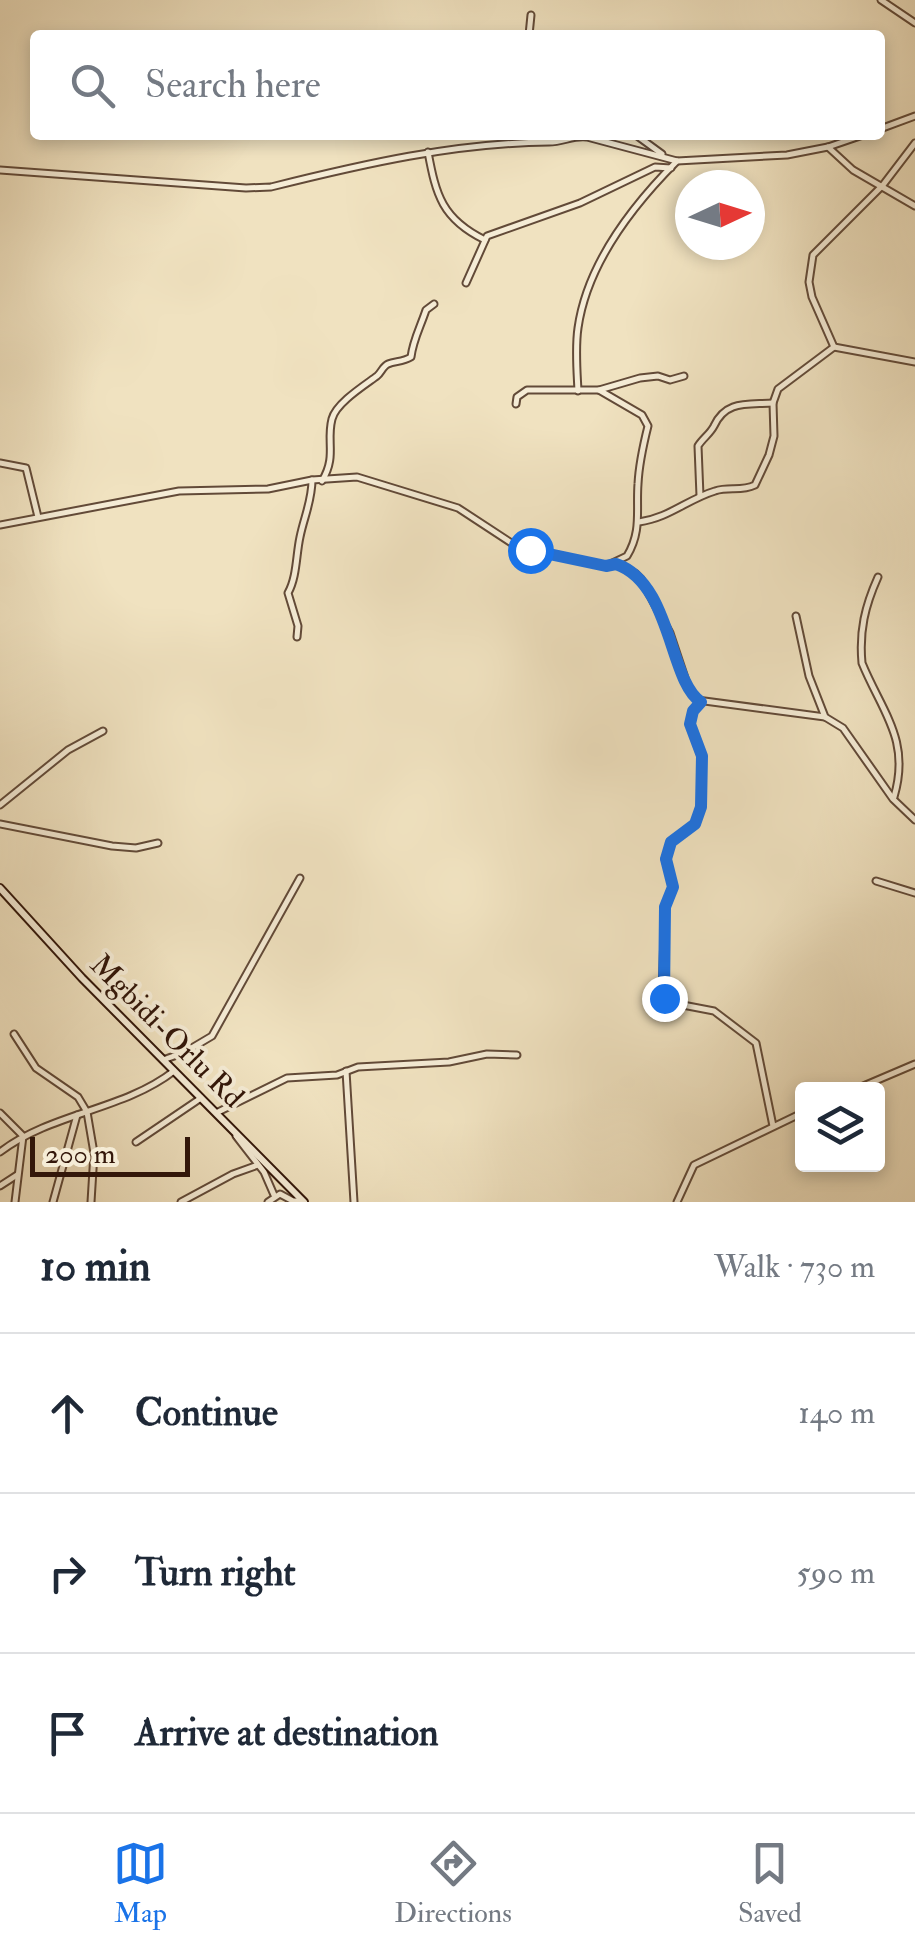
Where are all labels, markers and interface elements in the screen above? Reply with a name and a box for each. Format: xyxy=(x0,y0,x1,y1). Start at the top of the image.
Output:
search box xyxy=(30,30,885,140)
icon: search xyxy=(65,58,120,113)
text: Search here xyxy=(145,61,321,109)
north arrow xyxy=(675,170,765,260)
route start xyxy=(508,528,554,574)
street label: Mgbidi-Orlu Rd xyxy=(82,946,252,1116)
route end xyxy=(642,976,688,1022)
map controls xyxy=(795,1082,885,1172)
button: layers xyxy=(795,1082,885,1172)
scale bar xyxy=(30,1132,190,1176)
text: 200 m xyxy=(45,1137,116,1172)
text: 10 min xyxy=(40,1241,151,1293)
text: Walk · 730 m xyxy=(714,1247,875,1287)
icon: ahead xyxy=(40,1386,95,1441)
text: Continue xyxy=(135,1389,278,1437)
text: 140 m xyxy=(798,1393,875,1433)
icon: right xyxy=(40,1546,95,1601)
text: Turn right xyxy=(135,1549,296,1597)
text: 590 m xyxy=(797,1553,875,1593)
icon: arrive xyxy=(40,1706,95,1761)
text: Arrive at destination xyxy=(135,1709,439,1757)
tab: Map xyxy=(113,1836,168,1931)
tab: Directions xyxy=(394,1836,512,1931)
tab: Saved xyxy=(738,1836,802,1931)

